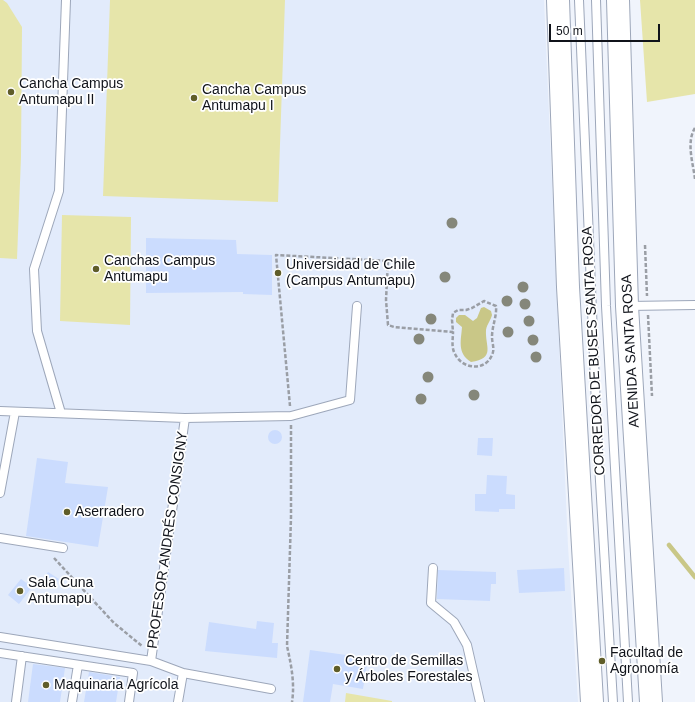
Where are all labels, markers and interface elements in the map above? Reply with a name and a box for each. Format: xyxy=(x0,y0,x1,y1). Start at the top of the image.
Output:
scale bar xyxy=(551,16,662,42)
text: 50 m xyxy=(556,24,583,38)
place label: Cancha Campus Antumapu II xyxy=(19,76,123,108)
place label: Cancha Campus Antumapu I xyxy=(202,82,306,114)
marker: Cancha Campus Antumapu II xyxy=(6,87,16,97)
marker: Cancha Campus Antumapu I xyxy=(189,93,199,103)
street label: CORREDOR DE BUSES SANTA ROSA xyxy=(579,226,609,476)
place label: Canchas Campus Antumapu xyxy=(104,253,215,286)
place label: Universidad de Chile (Campus Antumapu) xyxy=(286,257,415,290)
marker: Canchas Campus Antumapu xyxy=(91,264,101,274)
marker: Universidad de Chile (Campus Antumapu) xyxy=(273,268,283,278)
street label: AVENIDA SANTA ROSA xyxy=(619,274,643,428)
street label: PROFESOR ANDRÉS CONSIGNY xyxy=(144,430,192,650)
place label: Aserradero xyxy=(75,504,144,520)
marker: Aserradero xyxy=(62,507,72,517)
place label: Sala Cuna Antumapu xyxy=(28,575,93,608)
marker: Sala Cuna Antumapu xyxy=(15,586,25,596)
place label: Facultad de Agronomía xyxy=(610,645,683,678)
place label: Centro de Semillas y Árboles Forestales xyxy=(345,653,473,686)
marker: Facultad de Agronomía xyxy=(597,656,607,666)
marker: Centro de Semillas y Árboles Forestales xyxy=(332,664,342,674)
place label: Maquinaria Agrícola xyxy=(54,677,179,693)
marker: Maquinaria Agrícola xyxy=(41,680,51,690)

